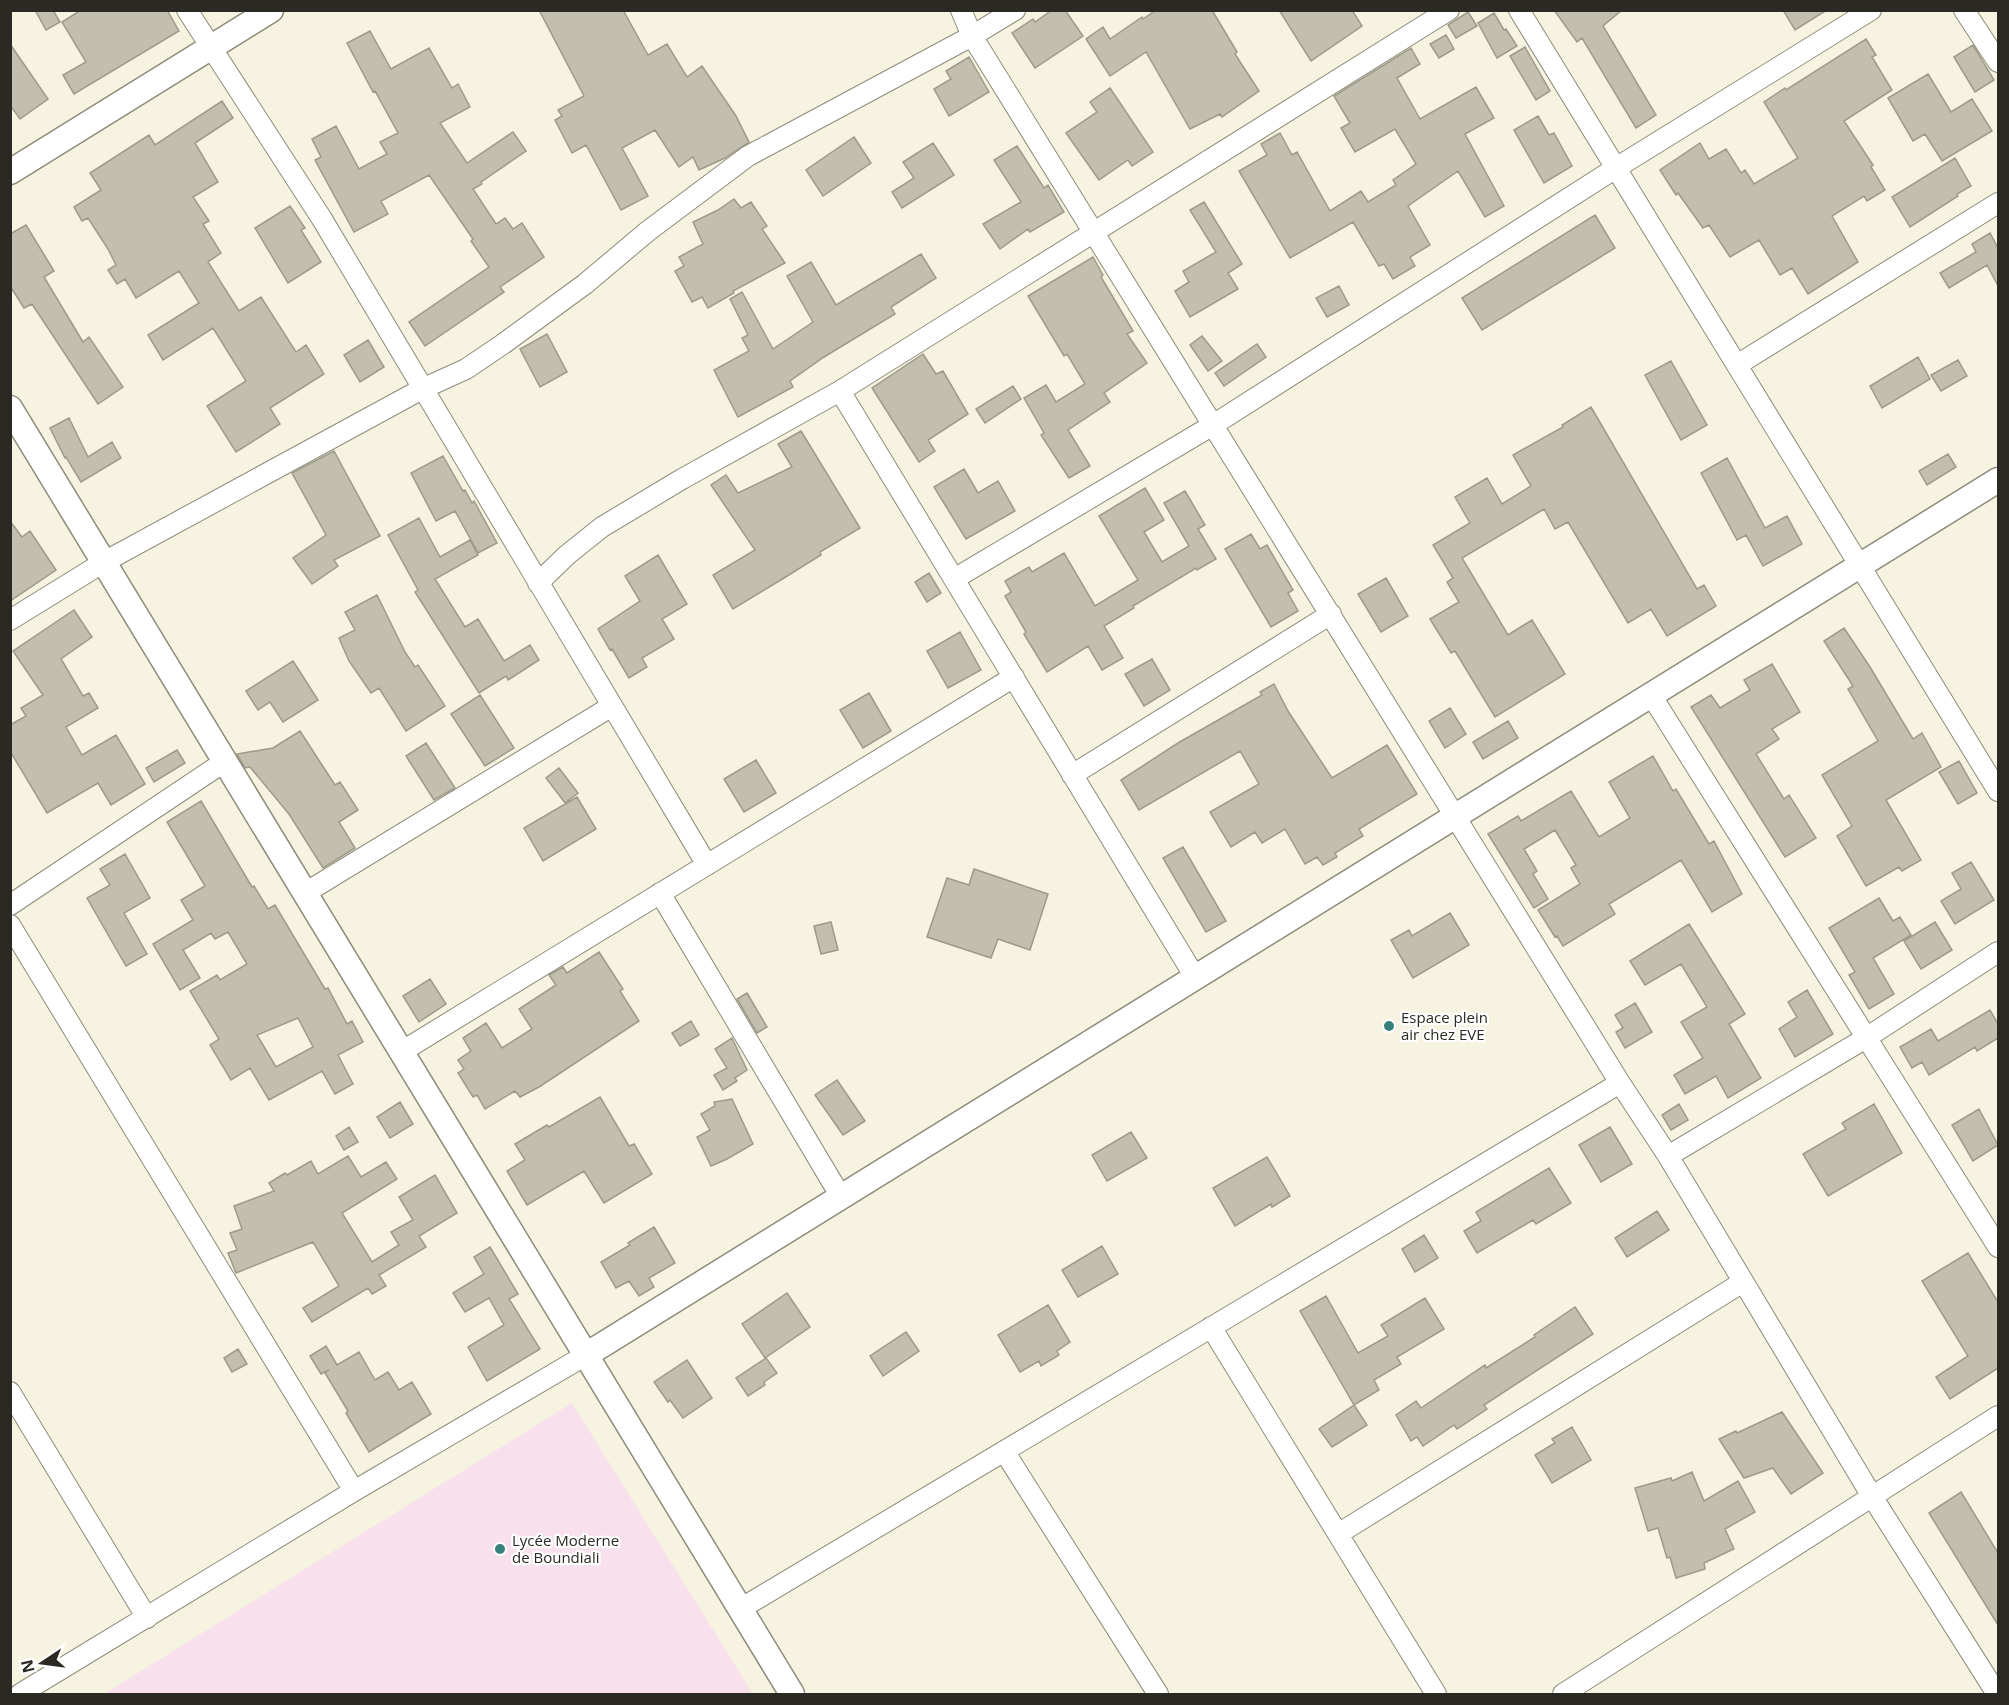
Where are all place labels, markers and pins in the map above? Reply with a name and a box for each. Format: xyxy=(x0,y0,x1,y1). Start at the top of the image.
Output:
place label: Espace plein air chez EVE xyxy=(1401,1007,1488,1044)
marker: Espace plein air chez EVE xyxy=(1382,1019,1396,1033)
place label: Lycée Moderne de Boundiali xyxy=(512,1530,619,1567)
marker: Lycée Moderne de Boundiali xyxy=(493,1542,507,1556)

